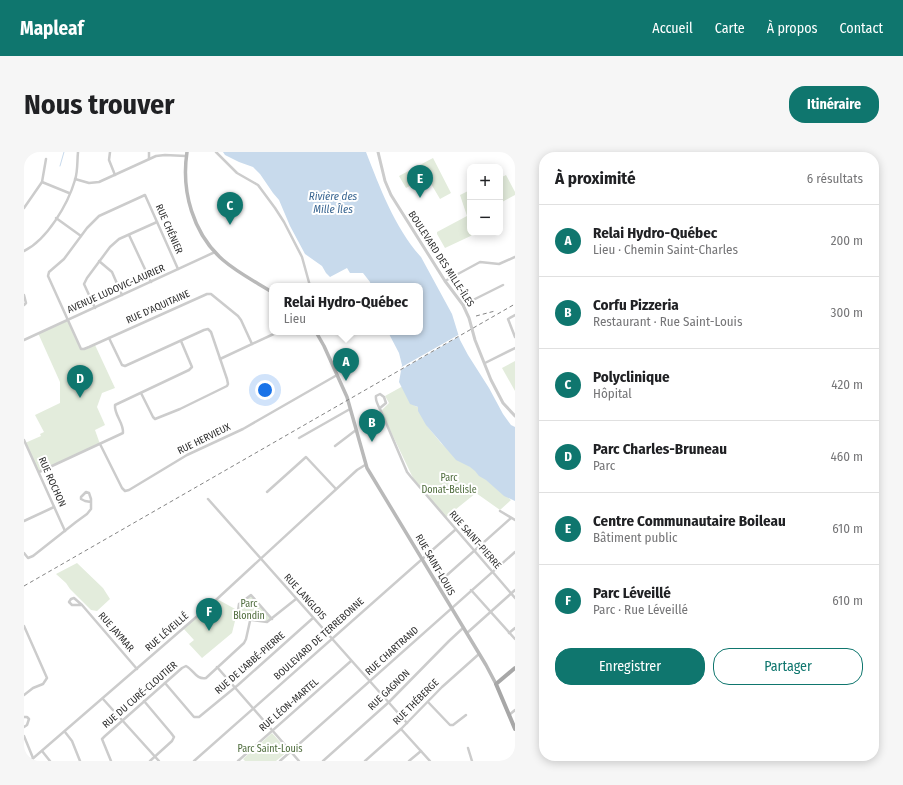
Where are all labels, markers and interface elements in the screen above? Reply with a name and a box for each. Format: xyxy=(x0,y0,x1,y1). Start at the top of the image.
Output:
text: Mapleaf xyxy=(20,17,84,40)
text: Accueil xyxy=(652,20,693,37)
text: Carte xyxy=(715,20,745,37)
text: À propos xyxy=(767,20,818,37)
text: Contact xyxy=(840,20,883,37)
button: Itinéraire xyxy=(789,86,879,123)
text: Nous trouver xyxy=(24,88,175,121)
map controls xyxy=(467,164,503,236)
button: + xyxy=(467,164,503,200)
pin: E xyxy=(407,165,433,198)
text: À proximité xyxy=(555,168,636,189)
text: 6 résultats xyxy=(807,171,863,186)
water label: Rivière des Mille Îles xyxy=(309,190,358,216)
pin: C xyxy=(217,192,243,225)
button: − xyxy=(467,200,503,236)
street label: RUE CHÉNIER xyxy=(153,202,187,256)
street label: BOULEVARD DES MILLE-ÎLES xyxy=(406,208,477,309)
text: Relai Hydro-Québec xyxy=(593,224,717,242)
text: A xyxy=(564,233,572,248)
text: 200 m xyxy=(831,233,863,248)
text: Lieu · Chemin Saint-Charles xyxy=(593,242,738,257)
street label: AVENUE LUDOVIC-LAURIER xyxy=(65,262,167,316)
popup xyxy=(269,283,423,335)
street label: RUE D'AQUITAINE xyxy=(124,287,192,326)
text: Relai Hydro-Québec xyxy=(284,293,408,311)
text: Corfu Pizzeria xyxy=(593,296,679,314)
text: B xyxy=(564,305,572,320)
text: 300 m xyxy=(831,305,863,320)
text: Lieu xyxy=(284,311,306,326)
text: Restaurant · Rue Saint-Louis xyxy=(593,314,742,329)
pin: A xyxy=(333,348,359,381)
pin: D xyxy=(67,365,93,398)
text: Polyclinique xyxy=(593,368,670,386)
text: C xyxy=(565,377,571,392)
text: 420 m xyxy=(831,377,863,392)
your location xyxy=(255,380,275,400)
text: Hôpital xyxy=(593,386,632,401)
pin: B xyxy=(359,409,385,442)
street label: RUE HERVIEUX xyxy=(176,421,233,457)
text: Parc Charles-Bruneau xyxy=(593,440,727,458)
text: D xyxy=(564,449,572,464)
text: 460 m xyxy=(830,449,863,464)
street label: RUE ROCHON xyxy=(36,455,68,509)
text: Parc xyxy=(593,458,615,473)
park label: Parc Donat-Belisle xyxy=(421,472,477,496)
street label: RUE SAINT-PIERRE xyxy=(446,508,504,572)
text: Centre Communautaire Boileau xyxy=(593,512,786,530)
text: E xyxy=(565,521,571,536)
text: 610 m xyxy=(832,521,863,536)
text: Bâtiment public xyxy=(593,530,678,545)
street label: RUE SAINT-LOUIS xyxy=(413,532,457,598)
street label: RUE LANGLOIS xyxy=(281,572,329,622)
text: Parc Léveillé xyxy=(593,584,671,602)
text: F xyxy=(565,593,571,608)
text: 610 m xyxy=(832,593,863,608)
street label: BOULEVARD DE TERREBONNE xyxy=(272,595,367,683)
pin: F xyxy=(196,598,222,631)
park label: Parc Blondin xyxy=(233,598,265,622)
text: Parc · Rue Léveillé xyxy=(593,602,688,617)
street label: RUE LÉVEILLÉ xyxy=(142,608,191,654)
street label: RUE JAYMAR xyxy=(96,610,137,655)
street label: RUE CHARTRAND xyxy=(363,624,421,678)
street label: RUE DE L'ABBÉ-PIERRE xyxy=(211,628,288,697)
button: Enregistrer xyxy=(555,648,705,685)
button: Partager xyxy=(713,648,863,685)
street label: RUE DU CURÉ-CLOUTIER xyxy=(99,657,180,731)
street label: RUE GAGNON xyxy=(366,667,412,713)
street label: RUE LÉON-MARTEL xyxy=(256,674,322,734)
street label: RUE THÉBERGE xyxy=(389,675,442,727)
park label: Parc Saint-Louis xyxy=(237,743,303,755)

